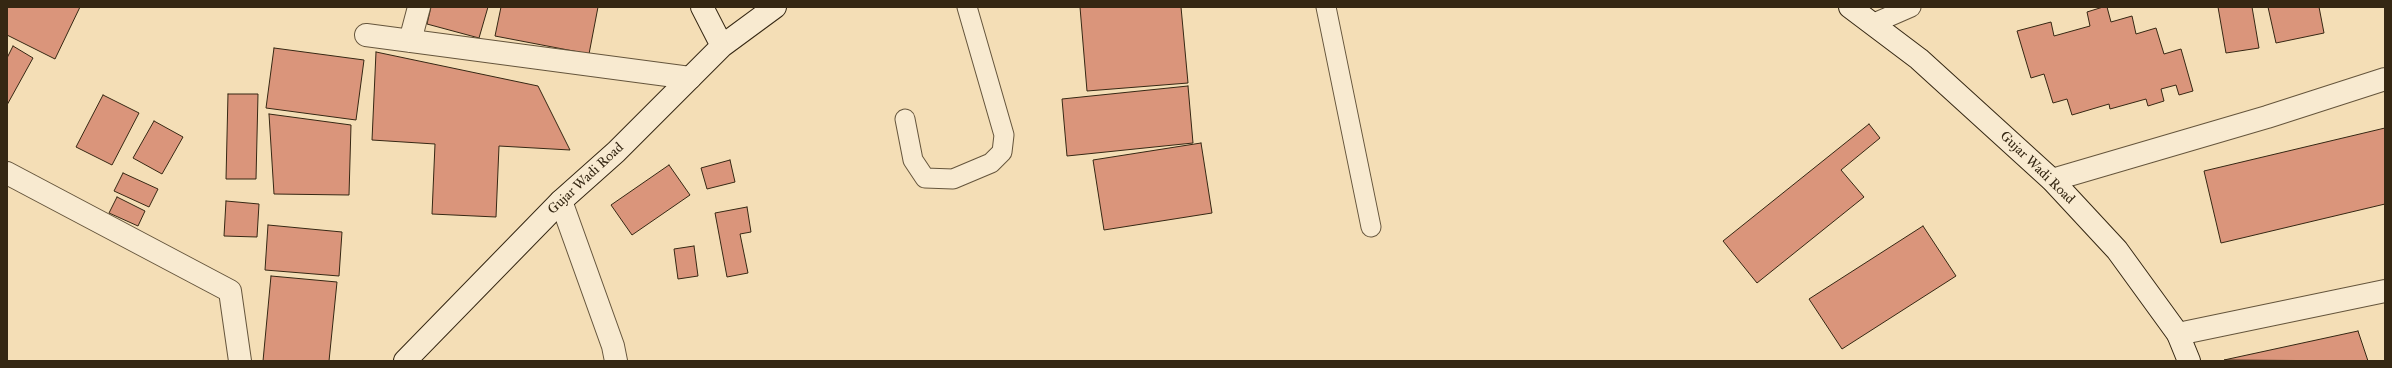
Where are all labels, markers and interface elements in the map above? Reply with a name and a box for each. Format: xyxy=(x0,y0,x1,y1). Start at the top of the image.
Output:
street label: Gujar Wadi Road xyxy=(1996,128,2078,208)
street label: Gujar Wadi Road xyxy=(545,140,627,218)

